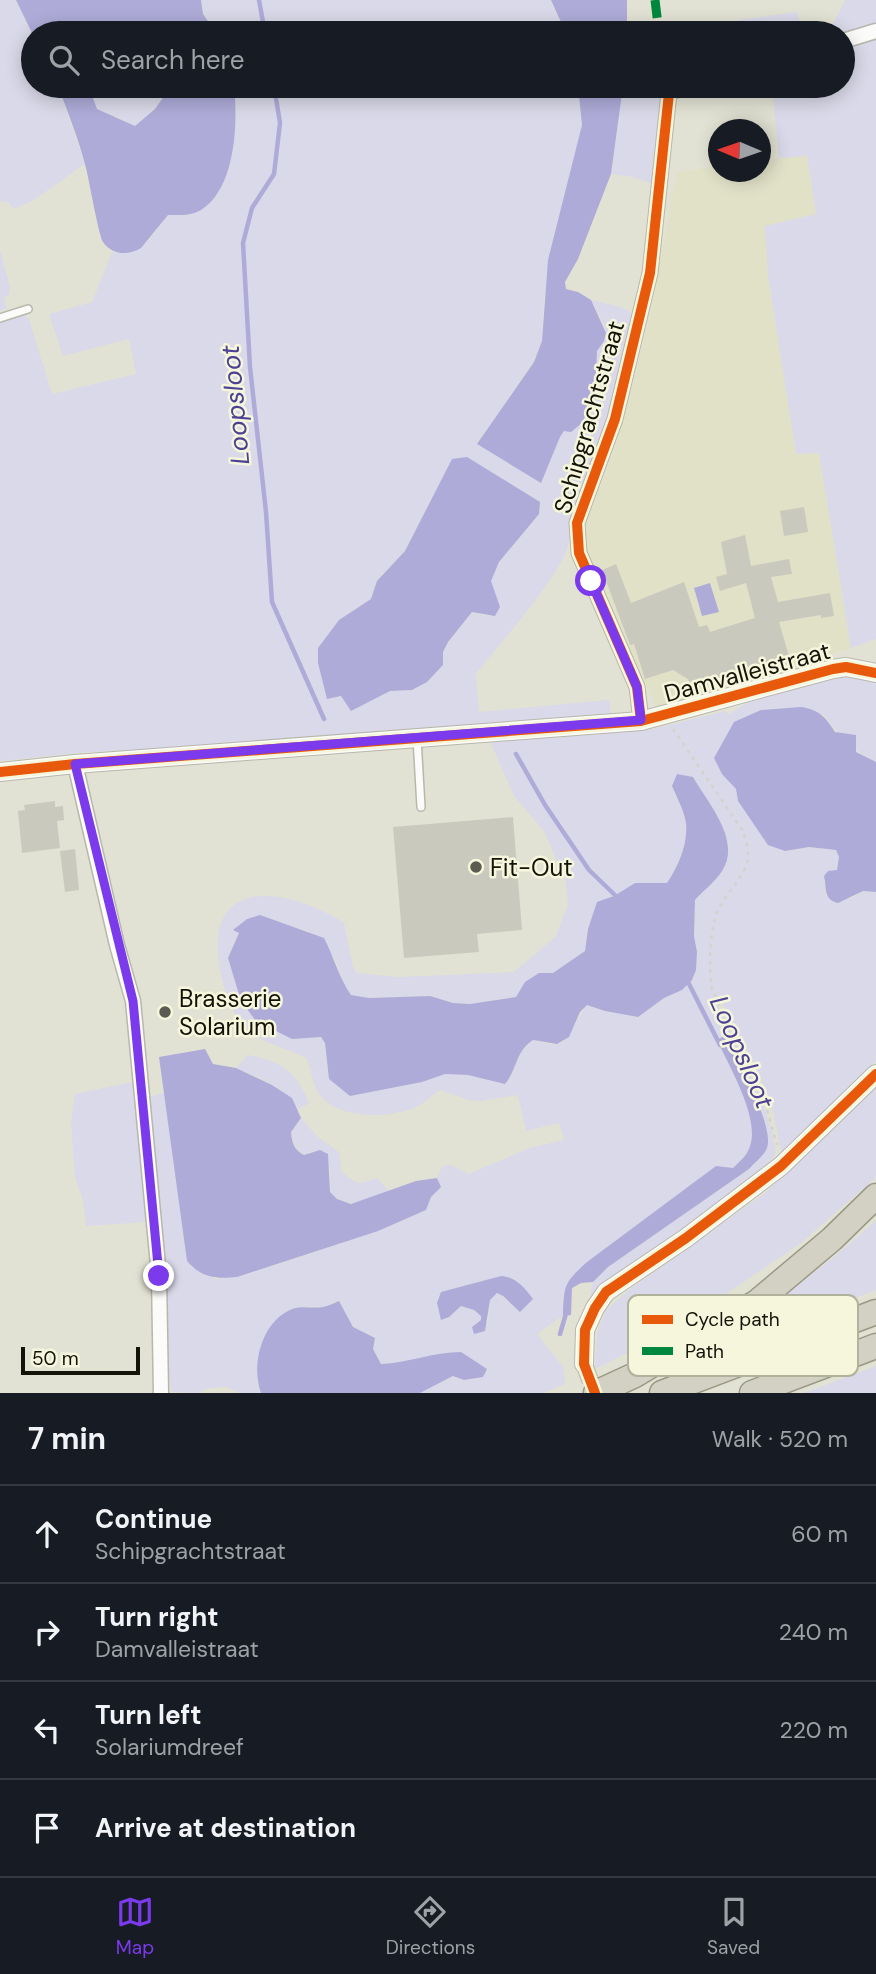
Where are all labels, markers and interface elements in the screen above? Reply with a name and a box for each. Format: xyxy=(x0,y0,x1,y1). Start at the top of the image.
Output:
search box xyxy=(21,21,855,98)
icon: search xyxy=(45,41,83,79)
text: Search here xyxy=(101,43,244,77)
north arrow xyxy=(708,119,771,182)
street label: Schipgrachtstraat xyxy=(547,317,631,517)
water label: Loopsloot xyxy=(213,343,257,466)
route start xyxy=(575,565,606,596)
street label: Damvalleistraat xyxy=(660,635,834,709)
place label: Fit-Out xyxy=(490,852,573,883)
marker: Fit-Out xyxy=(468,859,484,875)
place label: Brasserie Solarium xyxy=(179,983,281,1042)
water label: Loopsloot xyxy=(702,990,782,1115)
marker: Brasserie Solarium xyxy=(157,1004,173,1020)
route end xyxy=(143,1260,174,1291)
legend xyxy=(628,1295,858,1376)
text: Cycle path xyxy=(685,1307,780,1332)
text: Path xyxy=(685,1339,724,1364)
scale bar xyxy=(21,1344,140,1376)
text: 50 m xyxy=(32,1346,79,1371)
text: 7 min xyxy=(28,1419,106,1458)
text: Walk · 520 m xyxy=(712,1424,848,1454)
text: Continue xyxy=(95,1502,212,1536)
icon: ahead xyxy=(28,1515,66,1553)
text: 60 m xyxy=(791,1519,848,1549)
text: Schipgrachtstraat xyxy=(95,1536,286,1566)
text: Turn right xyxy=(95,1600,219,1634)
icon: right xyxy=(28,1613,66,1651)
text: 240 m xyxy=(779,1617,848,1647)
text: Damvalleistraat xyxy=(95,1634,259,1664)
text: Turn left xyxy=(95,1698,202,1732)
icon: left xyxy=(28,1711,66,1749)
text: 220 m xyxy=(779,1715,848,1745)
text: Solariumdreef xyxy=(95,1732,244,1762)
icon: arrive xyxy=(28,1809,66,1847)
text: Arrive at destination xyxy=(95,1811,356,1845)
tab: Map xyxy=(116,1893,154,1960)
tab: Directions xyxy=(386,1893,475,1960)
tab: Saved xyxy=(707,1893,760,1960)

